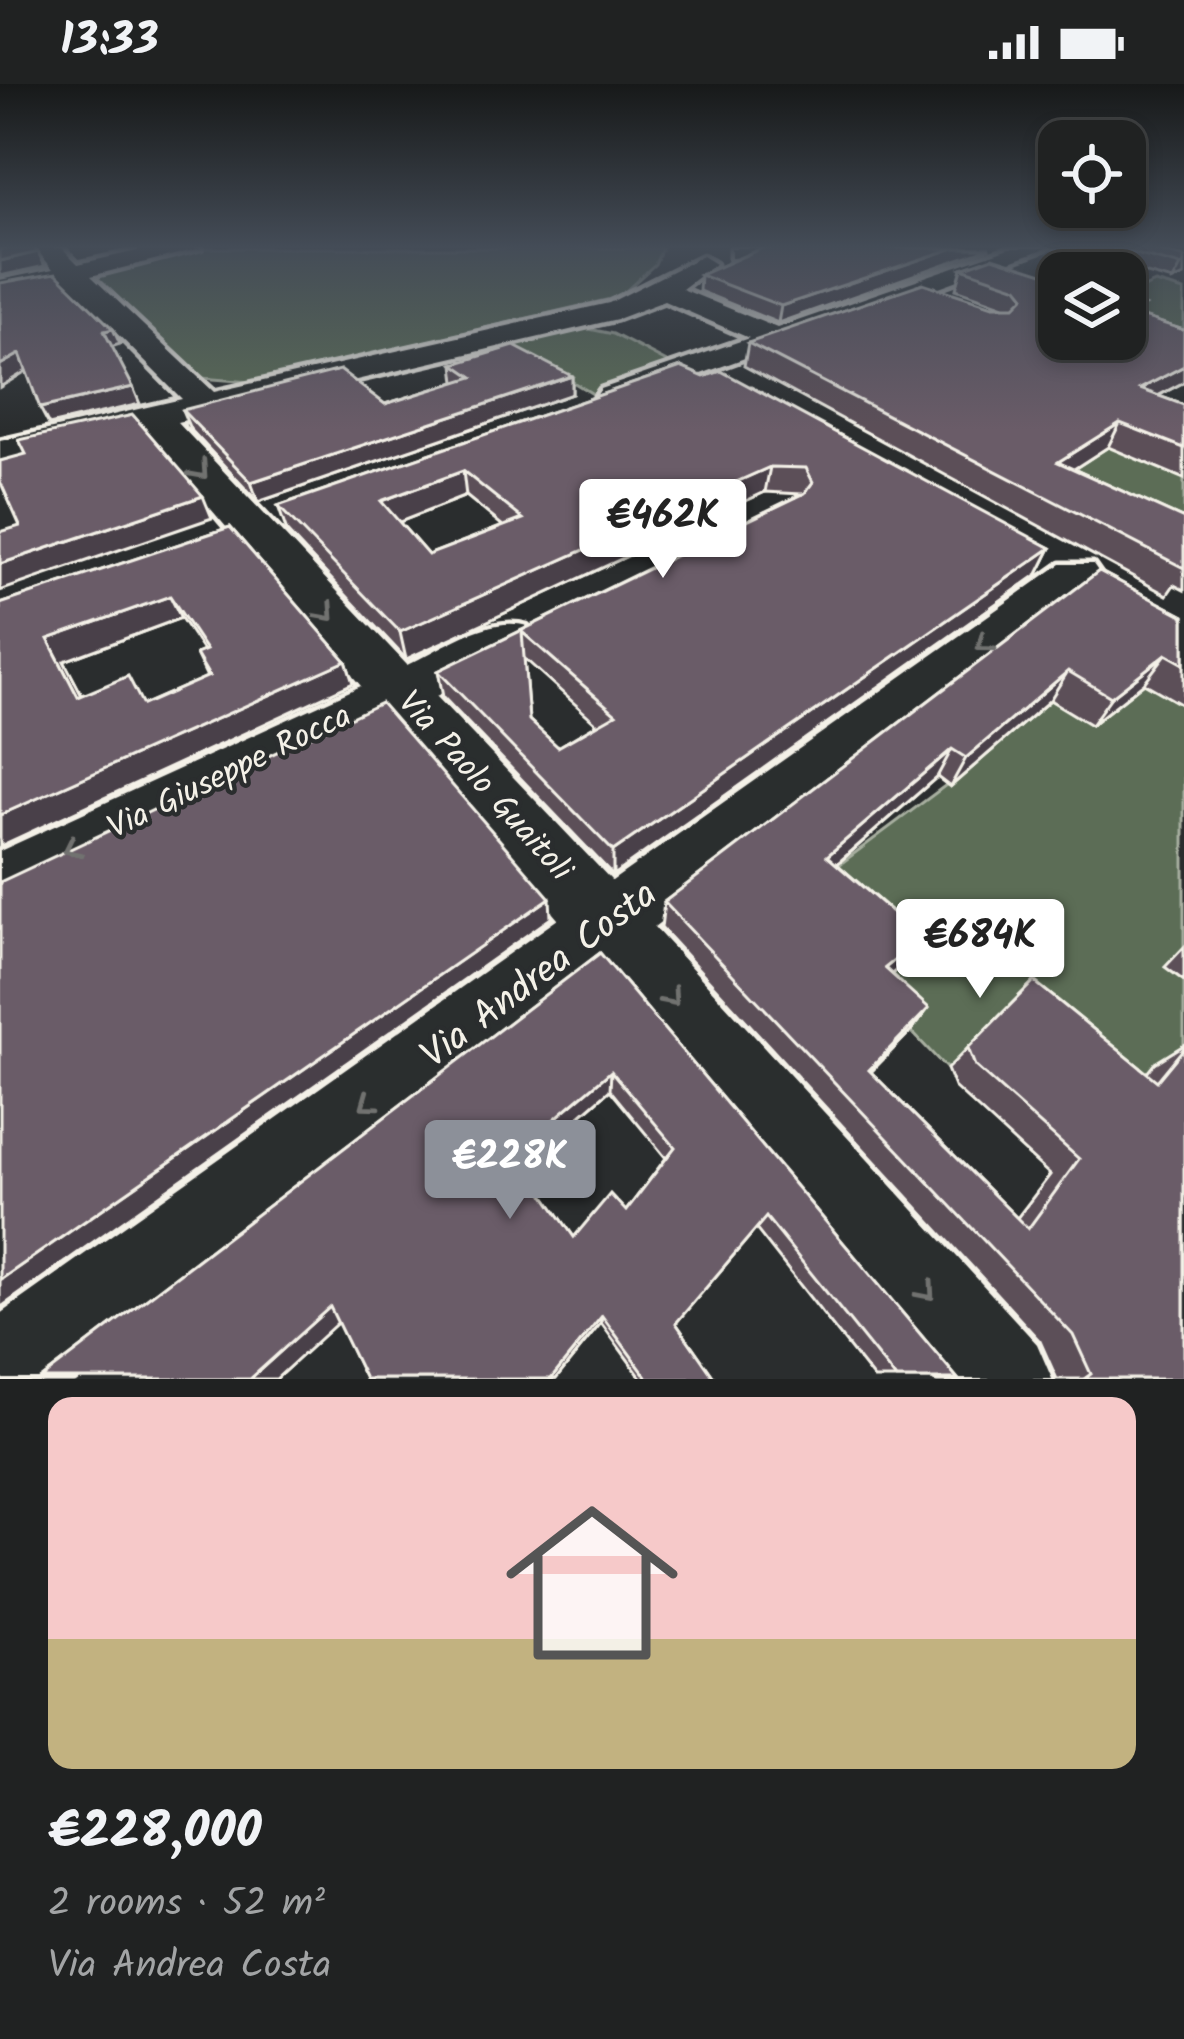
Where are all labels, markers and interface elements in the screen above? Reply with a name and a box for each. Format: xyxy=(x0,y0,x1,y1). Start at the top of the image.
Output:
text: 13:33 xyxy=(60,6,159,78)
map controls xyxy=(1038,120,1146,360)
button: locate xyxy=(1038,120,1146,228)
button: layers xyxy=(1038,252,1146,360)
one-way arrow xyxy=(186,458,207,479)
pin: €462K xyxy=(579,479,747,581)
text: €462K xyxy=(606,487,720,549)
one-way arrow xyxy=(313,599,335,620)
one-way arrow xyxy=(975,630,997,651)
street label: Via Paolo Guaitoli xyxy=(383,679,585,895)
street label: Via Giuseppe Rocca xyxy=(99,691,361,855)
one-way arrow xyxy=(63,834,84,857)
street label: Via Andrea Costa xyxy=(408,866,672,1086)
pin: €684K xyxy=(896,899,1064,1001)
text: €684K xyxy=(923,907,1037,969)
one-way arrow xyxy=(656,984,678,1006)
one-way arrow xyxy=(360,1089,381,1111)
pin: €228K xyxy=(426,1120,594,1222)
text: €228K xyxy=(452,1128,568,1190)
one-way arrow xyxy=(913,1278,934,1300)
icon: home xyxy=(484,1475,700,1691)
text: €228,000 xyxy=(48,1793,262,1874)
text: 2 rooms · 52 m² xyxy=(48,1874,325,1936)
text: Via Andrea Costa xyxy=(48,1936,331,1998)

